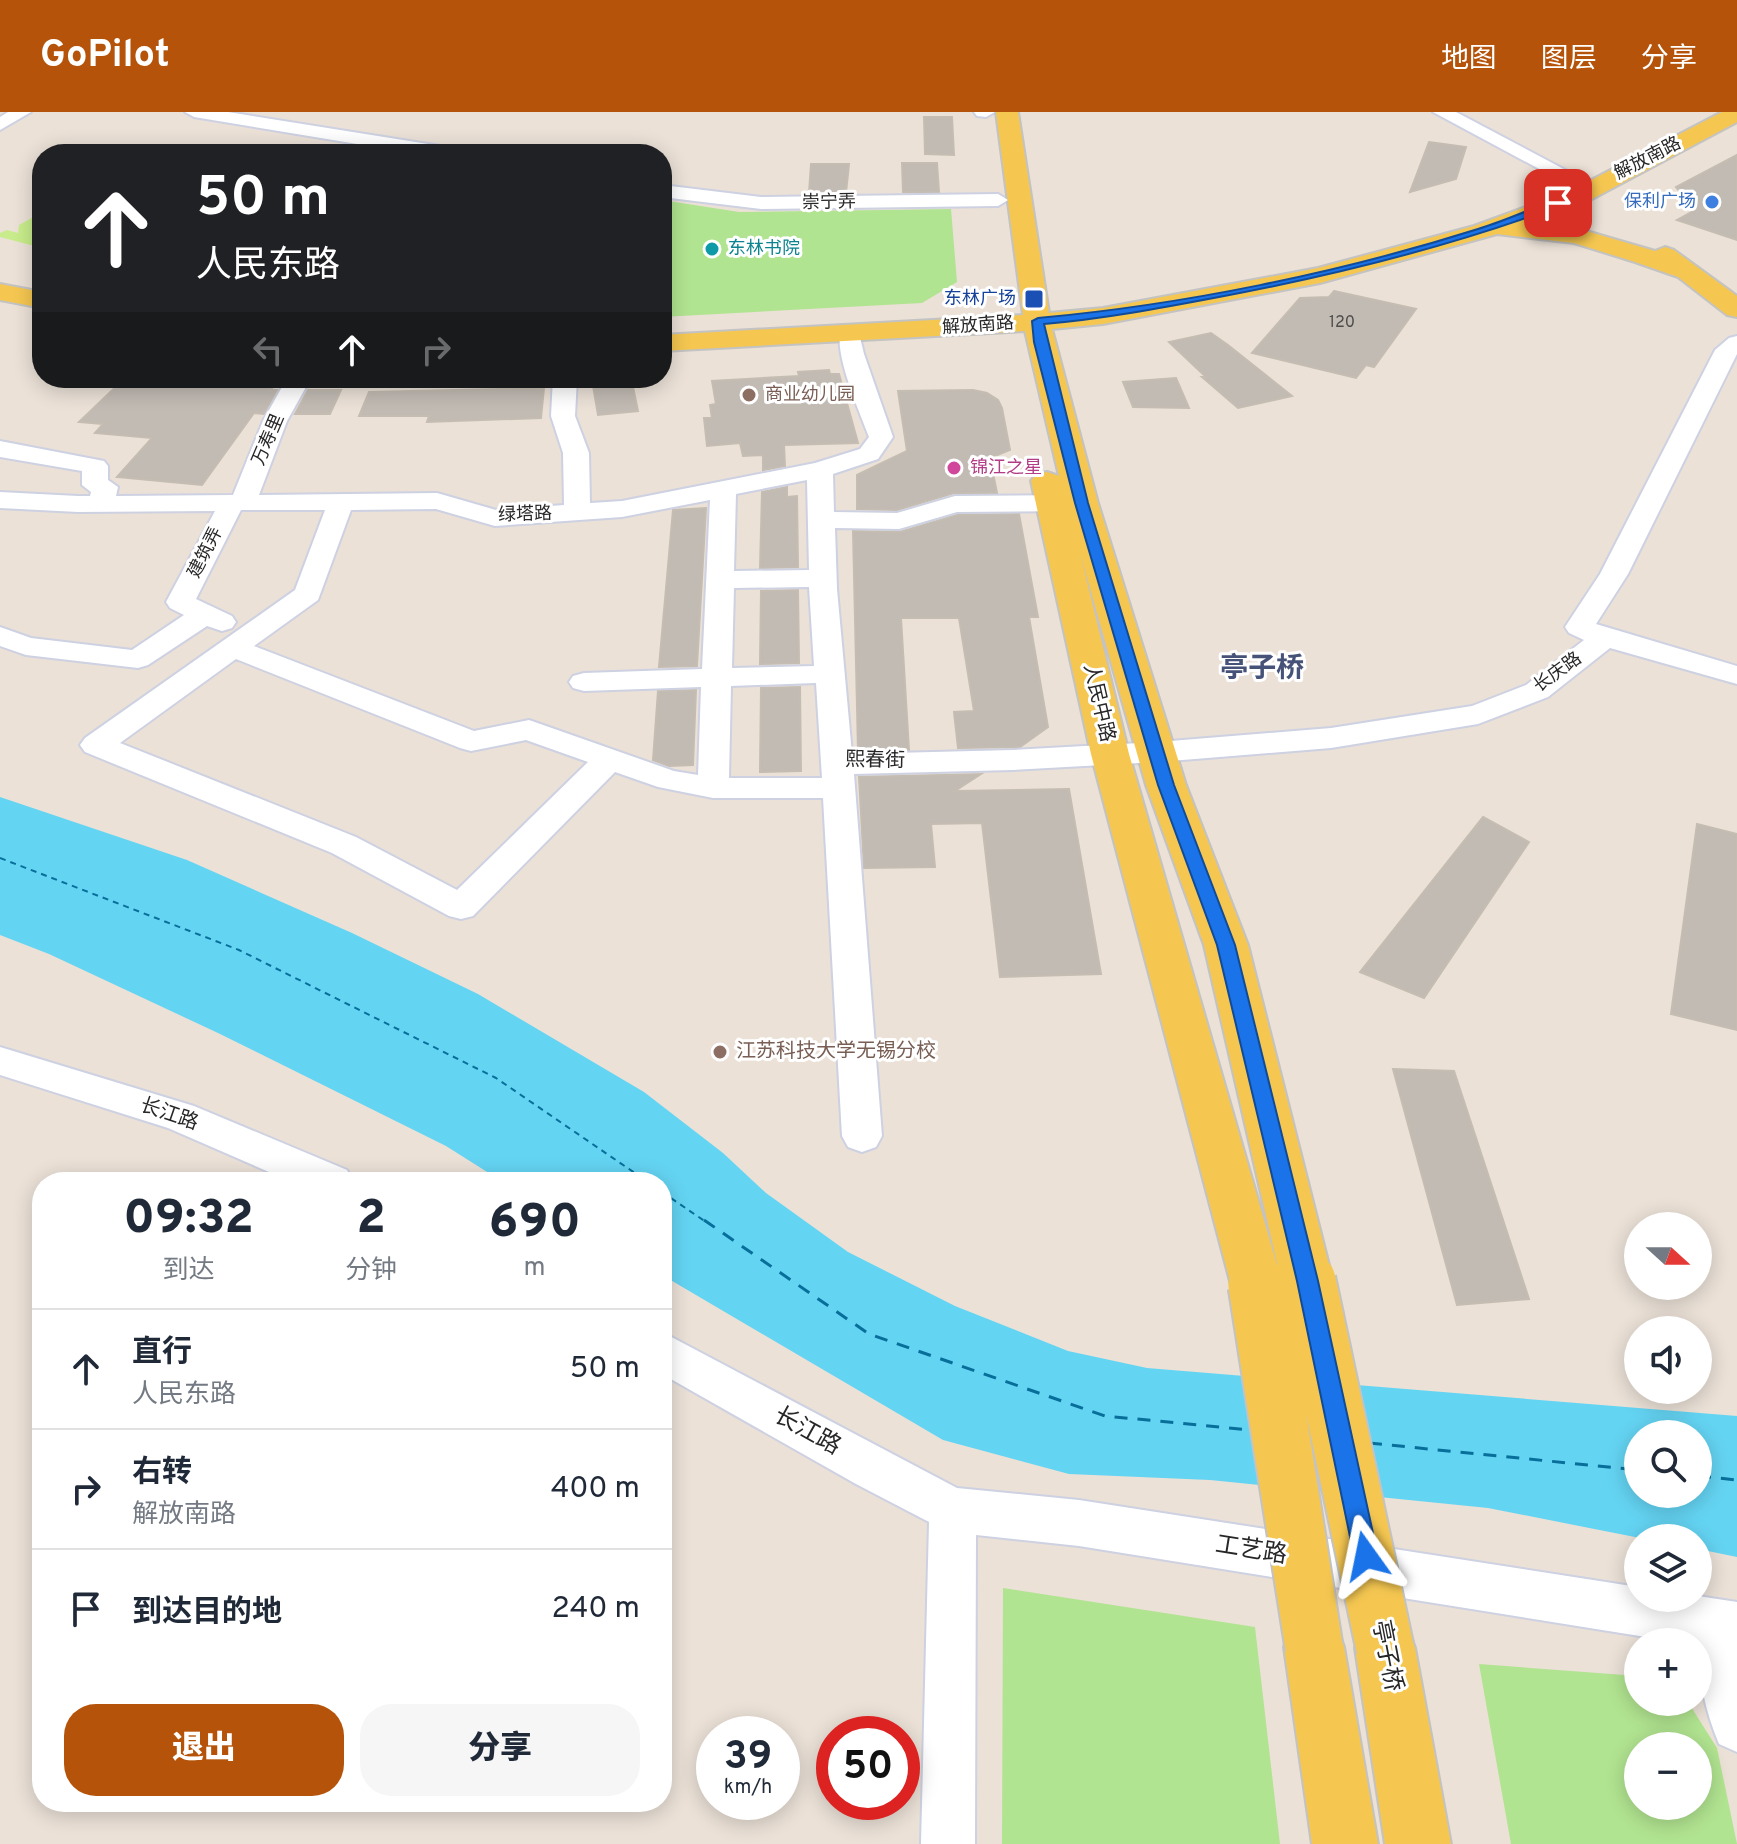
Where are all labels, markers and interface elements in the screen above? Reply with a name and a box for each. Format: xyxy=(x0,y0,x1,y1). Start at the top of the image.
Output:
text: GoPilot xyxy=(40,32,170,81)
text: 地图 xyxy=(1441,42,1497,78)
text: 图层 xyxy=(1541,42,1597,78)
text: 分享 xyxy=(1641,42,1697,78)
street label: 解放南路 xyxy=(1611,132,1685,186)
text: 50 m xyxy=(196,165,330,235)
pin xyxy=(1524,169,1592,237)
icon: ahead xyxy=(64,176,168,280)
icon: arrive xyxy=(1536,181,1580,225)
street label: 崇宁弄 xyxy=(802,191,856,215)
place label: 保利广场 xyxy=(1624,191,1696,214)
marker: 保利广场 xyxy=(1703,193,1721,211)
place label: 东林书院 xyxy=(728,238,800,261)
marker: 东林书院 xyxy=(703,240,721,258)
text: 人民东路 xyxy=(196,244,340,290)
place label: 东林广场 xyxy=(944,288,1016,311)
marker: 东林广场 xyxy=(1023,288,1045,310)
street label: 解放南路 xyxy=(941,312,1015,340)
house number: 120 xyxy=(1329,313,1355,333)
icon: left xyxy=(246,328,290,372)
icon: ahead xyxy=(330,328,374,372)
icon: right xyxy=(414,328,458,372)
place label: 商业幼儿园 xyxy=(765,384,855,407)
marker: 商业幼儿园 xyxy=(740,386,758,404)
street label: 万寿里 xyxy=(248,411,290,469)
place label: 锦江之星 xyxy=(970,457,1042,480)
marker: 锦江之星 xyxy=(945,459,963,477)
street label: 绿塔路 xyxy=(498,503,552,527)
street label: 建筑弄 xyxy=(183,524,229,582)
street label: 长庆路 xyxy=(1529,648,1587,698)
district label: 亭子桥 xyxy=(1220,652,1304,688)
street label: 人民中路 xyxy=(1076,661,1120,745)
street label: 熙春街 xyxy=(845,747,905,775)
place label: 江苏科技大学无锡分校 xyxy=(736,1039,936,1065)
marker: 江苏科技大学无锡分校 xyxy=(711,1043,729,1061)
street label: 长江路 xyxy=(136,1093,202,1137)
text: 09:32 xyxy=(123,1190,254,1250)
text: 2 xyxy=(356,1190,386,1250)
text: 690 xyxy=(488,1194,581,1254)
north arrow xyxy=(1624,1212,1712,1300)
map controls xyxy=(1624,1212,1712,1820)
text: m xyxy=(524,1252,546,1285)
text: 到达 xyxy=(163,1255,215,1288)
text: 分钟 xyxy=(345,1255,397,1288)
button: sound xyxy=(1624,1316,1712,1404)
text: 直行 xyxy=(132,1335,192,1372)
icon: ahead xyxy=(64,1347,108,1391)
text: 50 m xyxy=(570,1351,640,1388)
text: 人民东路 xyxy=(132,1379,236,1412)
street label: 长江路 xyxy=(768,1401,846,1463)
button: search xyxy=(1624,1420,1712,1508)
text: 右转 xyxy=(132,1455,192,1492)
icon: right xyxy=(64,1467,108,1511)
text: 400 m xyxy=(551,1471,640,1508)
text: 解放南路 xyxy=(132,1499,236,1532)
position arrow xyxy=(1324,1514,1408,1598)
button: layers xyxy=(1624,1524,1712,1612)
street label: 工艺路 xyxy=(1213,1531,1289,1571)
icon: arrive xyxy=(64,1587,108,1631)
text: 240 m xyxy=(552,1591,640,1628)
text: 到达目的地 xyxy=(132,1595,282,1632)
street label: 亭子桥 xyxy=(1364,1618,1408,1694)
button: + xyxy=(1624,1628,1712,1716)
button: 退出 xyxy=(64,1704,344,1796)
button: 分享 xyxy=(360,1704,640,1796)
speed limit sign: 50 xyxy=(816,1716,920,1820)
button: − xyxy=(1624,1732,1712,1820)
text: 39 xyxy=(724,1733,772,1783)
text: km/h xyxy=(724,1775,772,1801)

